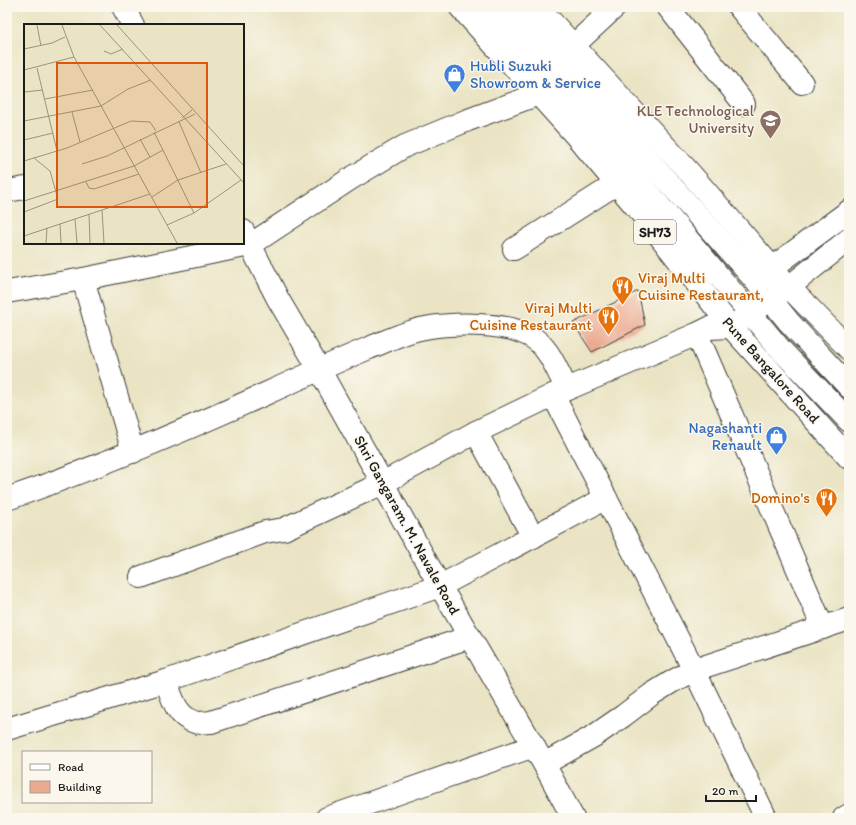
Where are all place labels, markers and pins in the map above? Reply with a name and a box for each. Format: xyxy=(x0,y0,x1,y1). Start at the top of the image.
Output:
place label: Hubli Suzuki Showroom & Service xyxy=(470,57,601,92)
shop icon: Hubli Suzuki Showroom & Service xyxy=(441,62,467,95)
place label: KLE Technological University xyxy=(637,102,755,137)
school or university icon: KLE Technological University xyxy=(757,107,783,140)
place label: Viraj Multi Cuisine Restaurant, xyxy=(638,269,764,304)
restaurant icon: Viraj Multi Cuisine Restaurant, xyxy=(610,274,636,307)
place label: Viraj Multi Cuisine Restaurant xyxy=(470,299,592,334)
restaurant icon: Viraj Multi Cuisine Restaurant xyxy=(595,304,621,337)
place label: Nagashanti Renault xyxy=(689,419,762,454)
shop icon: Nagashanti Renault xyxy=(764,424,790,457)
restaurant icon: Domino's xyxy=(813,485,839,518)
place label: Domino's xyxy=(751,489,810,507)

